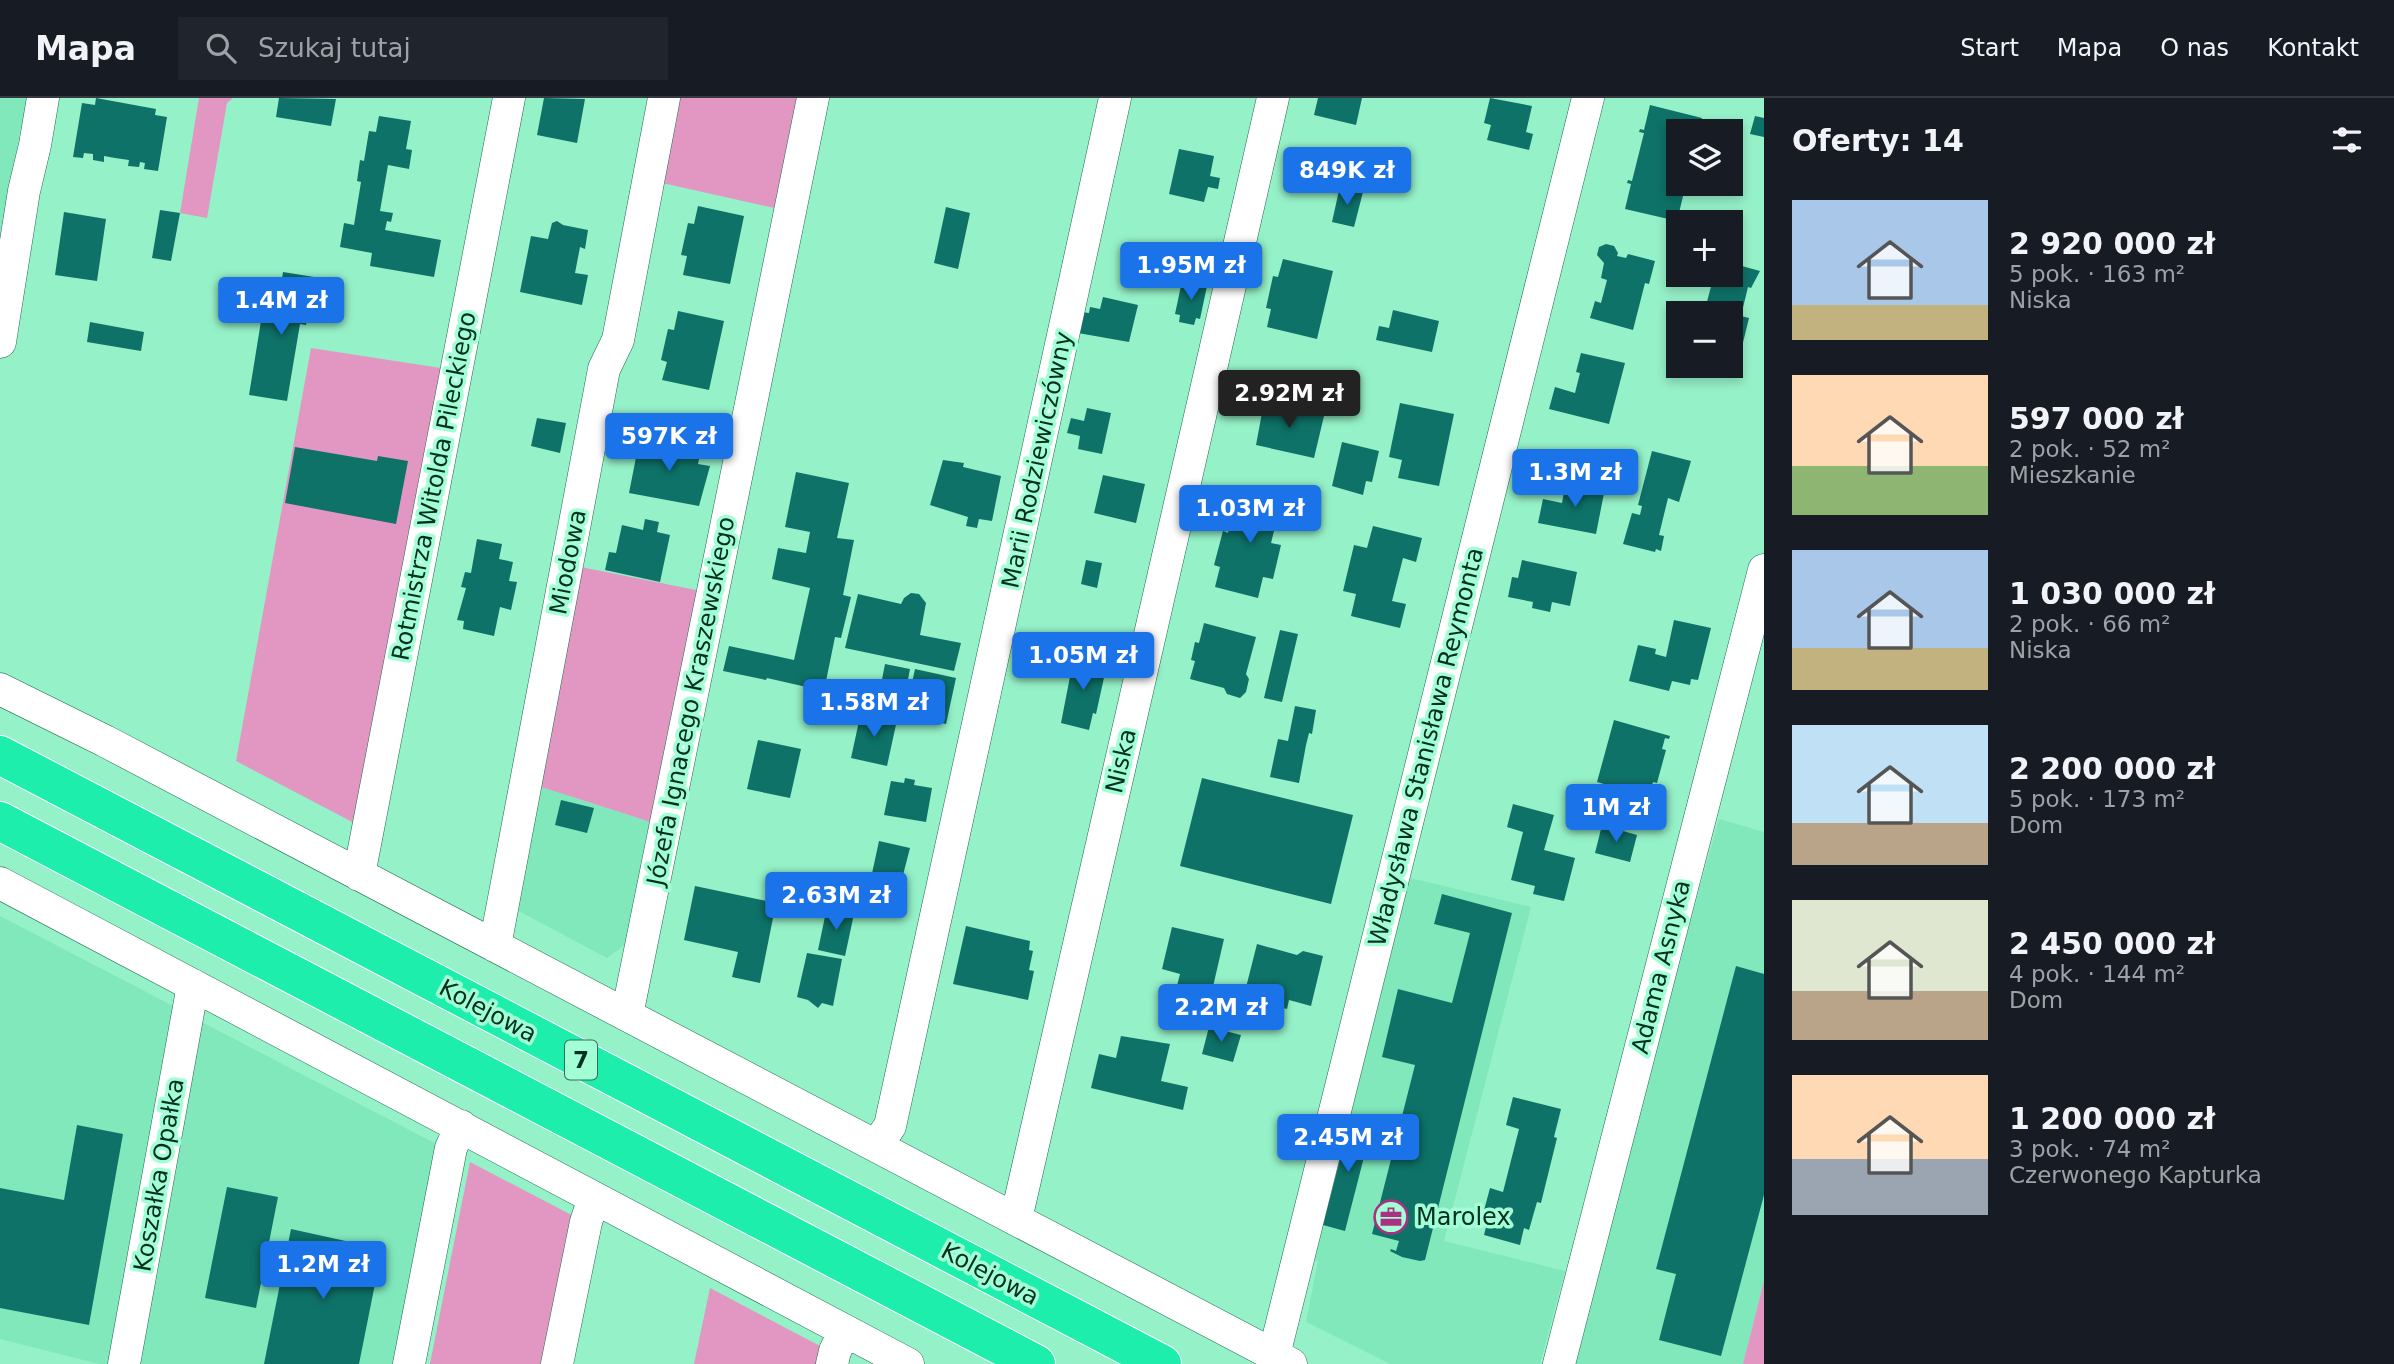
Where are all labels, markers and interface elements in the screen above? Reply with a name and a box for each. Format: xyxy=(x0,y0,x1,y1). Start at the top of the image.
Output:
search box xyxy=(178,17,668,80)
text: Mapa xyxy=(35,29,136,68)
icon: search xyxy=(202,29,240,67)
text: Szukaj tutaj xyxy=(258,33,411,63)
text: Start xyxy=(1960,34,2019,62)
text: Mapa xyxy=(2057,34,2122,62)
text: O nas xyxy=(2160,34,2229,62)
text: Kontakt xyxy=(2267,34,2359,62)
map controls xyxy=(1666,119,1743,378)
button: layers xyxy=(1666,119,1743,196)
icon: filters xyxy=(2328,121,2366,159)
text: Oferty: 14 xyxy=(1792,123,1964,158)
pin: 849K zł xyxy=(1282,148,1412,207)
text: 849K zł xyxy=(1299,157,1395,183)
button: + xyxy=(1666,210,1743,287)
text: 2 920 000 zł xyxy=(2009,226,2215,261)
icon: home xyxy=(1848,228,1932,312)
pin: 1.95M zł xyxy=(1119,242,1263,302)
text: 1.95M zł xyxy=(1136,252,1246,278)
text: 5 pok. · 163 m² xyxy=(2009,261,2185,287)
pin: 1.4M zł xyxy=(216,278,346,337)
text: 1.4M zł xyxy=(234,287,328,313)
text: Niska xyxy=(2009,287,2072,313)
button: − xyxy=(1666,301,1743,378)
street label: Rotmistrza Witolda Pileckiego xyxy=(386,309,482,663)
street label: Marii Rodziewiczówny xyxy=(996,329,1078,591)
pin: 2.92M zł xyxy=(1217,370,1361,430)
text: 2.92M zł xyxy=(1234,380,1344,406)
text: 597 000 zł xyxy=(2009,401,2184,436)
icon: home xyxy=(1848,403,1932,487)
pin: 597K zł xyxy=(604,414,734,473)
text: 597K zł xyxy=(621,423,717,449)
text: 2 pok. · 52 m² xyxy=(2009,436,2170,462)
pin: 1.3M zł xyxy=(1510,450,1640,509)
text: 1.3M zł xyxy=(1528,459,1622,485)
text: Mieszkanie xyxy=(2009,462,2136,488)
pin: 1.03M zł xyxy=(1178,486,1322,545)
text: 1.03M zł xyxy=(1195,495,1305,521)
street label: Miodowa xyxy=(544,507,592,617)
street label: Józefa Ignacego Kraszewskiego xyxy=(641,514,741,890)
street label: Władysława Stanisława Reymonta xyxy=(1363,545,1489,949)
text: 1 030 000 zł xyxy=(2009,576,2215,611)
icon: home xyxy=(1848,578,1932,662)
text: 2 pok. · 66 m² xyxy=(2009,611,2170,637)
pin: 1.05M zł xyxy=(1011,632,1155,692)
text: Niska xyxy=(2009,637,2072,663)
text: 1.05M zł xyxy=(1028,642,1138,668)
pin: 1.58M zł xyxy=(802,680,946,739)
text: 1.58M zł xyxy=(819,689,929,715)
street label: Niska xyxy=(1100,726,1142,796)
text: 2 200 000 zł xyxy=(2009,751,2215,786)
icon: home xyxy=(1848,753,1932,837)
pin: 1M zł xyxy=(1567,784,1665,844)
text: 5 pok. · 173 m² xyxy=(2009,786,2185,812)
text: 1M zł xyxy=(1582,794,1650,820)
text: Dom xyxy=(2009,812,2063,838)
pin: 2.63M zł xyxy=(764,872,908,932)
street label: Adama Asnyka xyxy=(1626,877,1696,1057)
text: 2.63M zł xyxy=(781,882,891,908)
text: 2 450 000 zł xyxy=(2009,926,2215,961)
icon: home xyxy=(1848,928,1932,1012)
text: 4 pok. · 144 m² xyxy=(2009,961,2185,987)
street label: Kolejowa xyxy=(434,974,542,1048)
pin: 2.2M zł xyxy=(1156,984,1286,1044)
text: Dom xyxy=(2009,987,2063,1013)
text: 2.2M zł xyxy=(1174,994,1268,1020)
road number: 7 xyxy=(565,1040,597,1079)
street label: Koszałka Opałka xyxy=(128,1076,190,1274)
text: 1 200 000 zł xyxy=(2009,1101,2215,1136)
icon: home xyxy=(1848,1103,1932,1187)
pin: 2.45M zł xyxy=(1276,1114,1420,1174)
text: 2.45M zł xyxy=(1293,1124,1403,1150)
text: 3 pok. · 74 m² xyxy=(2009,1136,2170,1162)
text: Czerwonego Kapturka xyxy=(2009,1162,2262,1188)
office icon: Marolex xyxy=(1372,1198,1410,1236)
place label: Marolex xyxy=(1416,1203,1511,1231)
street label: Kolejowa xyxy=(936,1237,1044,1311)
pin: 1.2M zł xyxy=(258,1242,388,1301)
text: 1.2M zł xyxy=(276,1251,370,1277)

